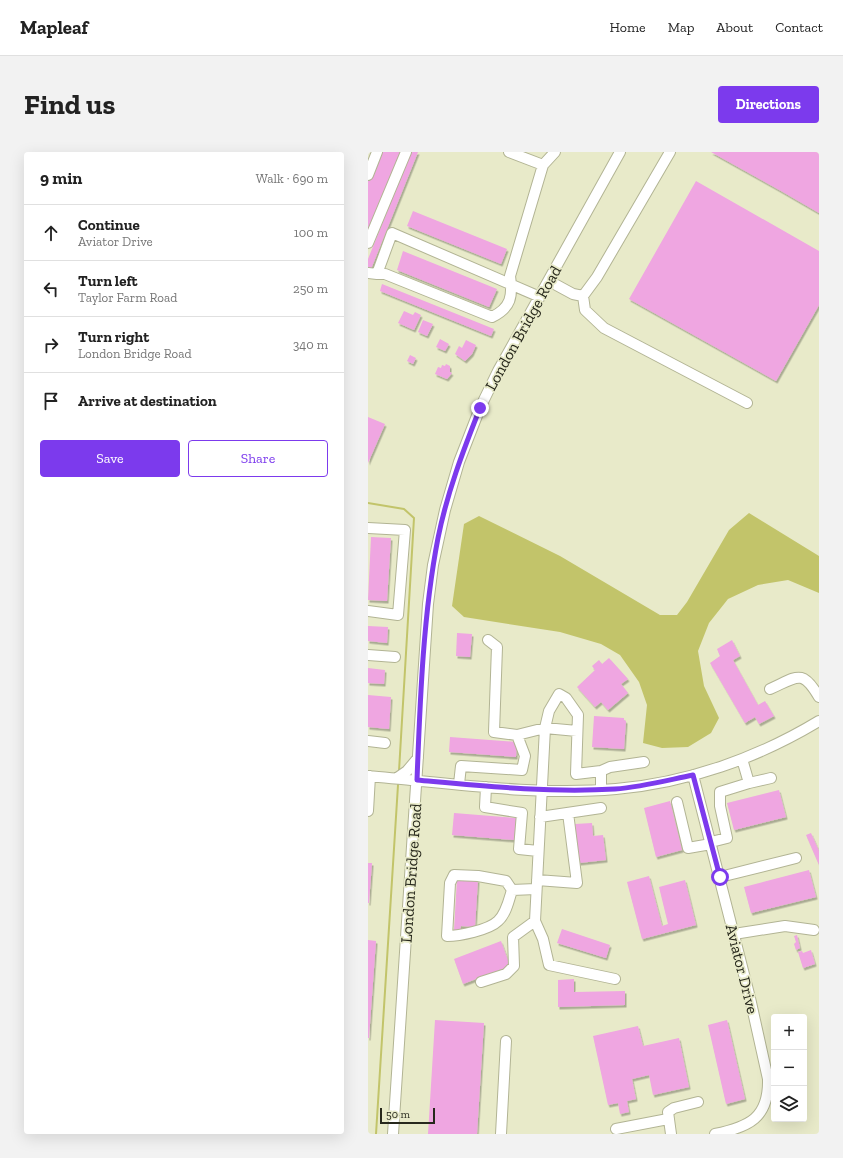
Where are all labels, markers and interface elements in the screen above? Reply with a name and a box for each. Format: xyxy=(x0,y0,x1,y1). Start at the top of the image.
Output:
text: Mapleaf xyxy=(20,16,88,39)
text: Home xyxy=(610,19,646,36)
text: Map xyxy=(668,19,694,36)
text: About xyxy=(716,19,753,36)
text: Contact xyxy=(775,19,823,36)
button: Directions xyxy=(718,86,819,123)
text: Find us xyxy=(24,88,115,121)
text: 9 min xyxy=(40,168,82,188)
text: Walk · 690 m xyxy=(256,171,328,186)
text: Continue xyxy=(78,216,140,234)
icon: ahead xyxy=(40,222,62,244)
text: 100 m xyxy=(294,225,328,240)
text: Aviator Drive xyxy=(78,234,153,249)
street label: London Bridge Road xyxy=(481,262,565,394)
text: Turn left xyxy=(78,272,138,290)
icon: left xyxy=(40,278,62,300)
text: 250 m xyxy=(293,281,328,296)
text: Taylor Farm Road xyxy=(78,290,177,305)
text: Turn right xyxy=(78,328,149,346)
icon: right xyxy=(40,334,62,356)
text: 340 m xyxy=(293,337,328,352)
text: London Bridge Road xyxy=(78,346,192,361)
icon: arrive xyxy=(40,390,62,412)
text: Arrive at destination xyxy=(78,392,217,410)
route end xyxy=(471,399,489,417)
button: Save xyxy=(40,440,180,477)
button: Share xyxy=(188,440,328,477)
street label: London Bridge Road xyxy=(397,802,425,943)
route start xyxy=(711,868,729,886)
street label: Aviator Drive xyxy=(722,922,762,1016)
map controls xyxy=(771,1014,807,1122)
button: + xyxy=(771,1014,807,1050)
button: − xyxy=(771,1050,807,1086)
button: layers xyxy=(771,1086,807,1122)
scale bar xyxy=(380,1106,435,1125)
text: 50 m xyxy=(386,1108,410,1121)

